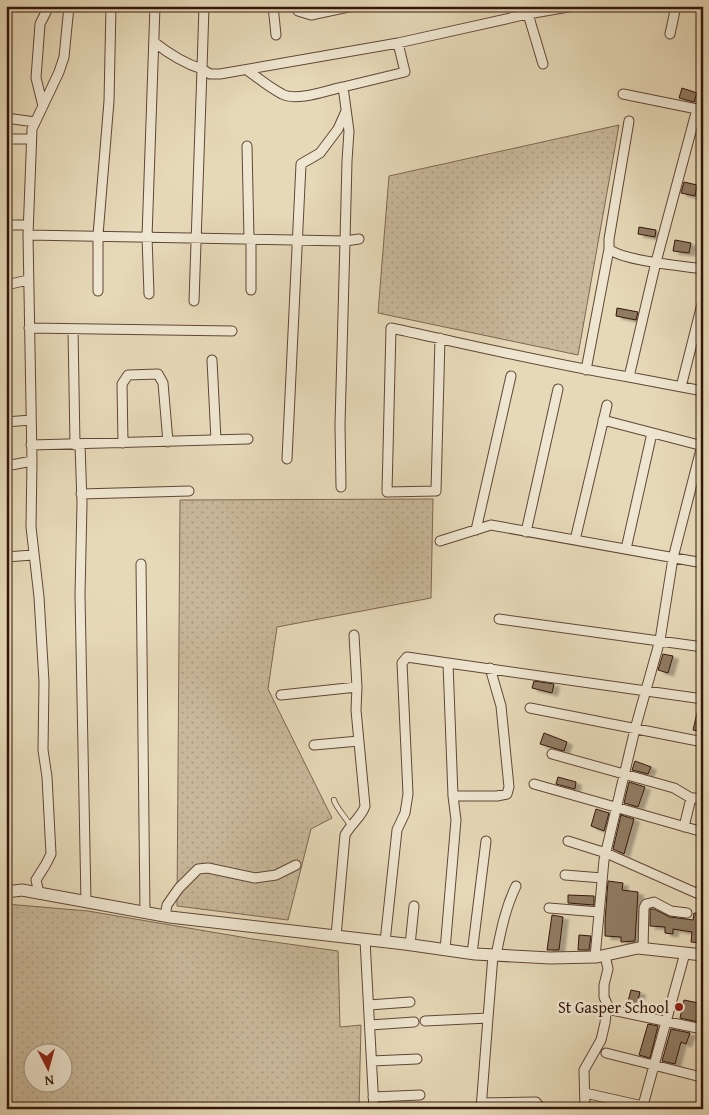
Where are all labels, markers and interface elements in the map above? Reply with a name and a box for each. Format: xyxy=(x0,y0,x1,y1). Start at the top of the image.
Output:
place label: St Gasper School xyxy=(558,995,670,1019)
marker: St Gasper School xyxy=(673,1001,685,1013)
north arrow xyxy=(22,1042,72,1092)
text: N xyxy=(43,1070,55,1091)

